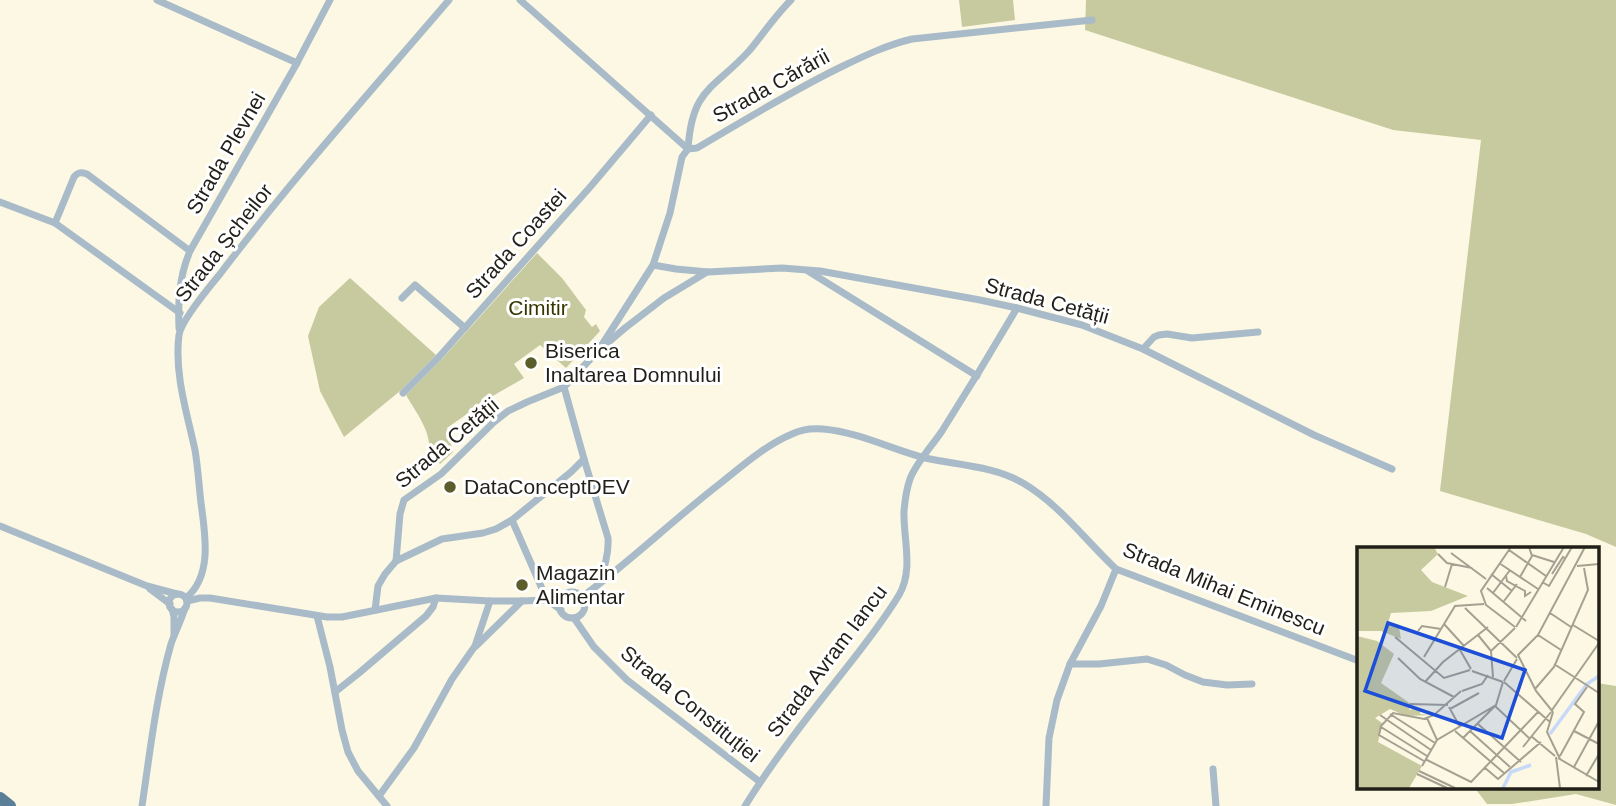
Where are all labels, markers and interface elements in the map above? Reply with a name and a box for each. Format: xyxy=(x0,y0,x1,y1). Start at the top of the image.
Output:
street label: Strada Cărării xyxy=(709,44,833,127)
street label: Strada Plevnei xyxy=(181,88,270,218)
street label: Strada Șcheilor xyxy=(170,179,277,306)
street label: Strada Coastei xyxy=(461,184,571,303)
street label: Strada Cetății xyxy=(983,273,1112,328)
park label: Cimitir xyxy=(508,296,568,319)
place label: Biserica Inaltarea Domnului xyxy=(545,339,721,386)
marker: Biserica Inaltarea Domnului xyxy=(523,355,539,371)
street label: Strada Cetății xyxy=(391,393,503,492)
place label: DataConceptDEV xyxy=(464,475,630,498)
marker: DataConceptDEV xyxy=(442,479,458,495)
street label: Strada Mihai Eminescu xyxy=(1120,537,1329,640)
inset map xyxy=(1357,547,1598,788)
place label: Magazin Alimentar xyxy=(536,561,625,608)
marker: Magazin Alimentar xyxy=(514,577,530,593)
street label: Strada Avram Iancu xyxy=(762,580,891,741)
street label: Strada Constituției xyxy=(616,641,764,767)

